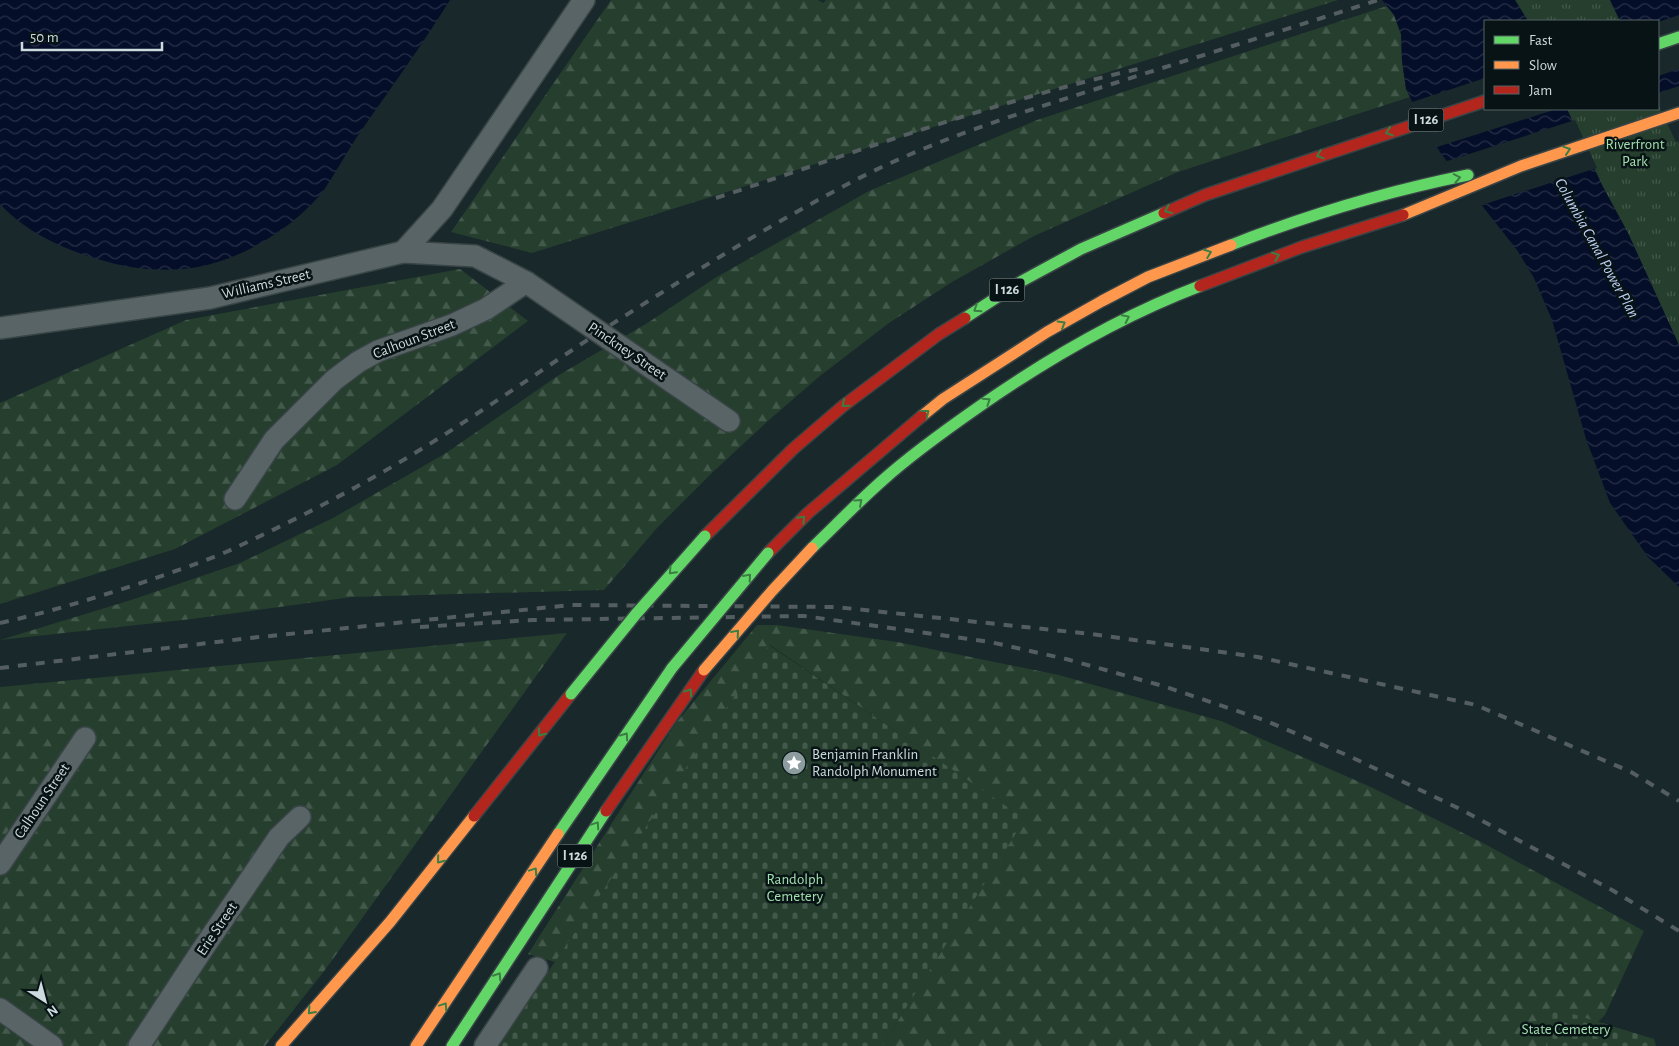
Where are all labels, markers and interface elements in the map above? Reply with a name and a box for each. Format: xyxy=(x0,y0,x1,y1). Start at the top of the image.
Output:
scale bar xyxy=(22,20,162,52)
legend xyxy=(1484,20,1659,110)
text: 50 m xyxy=(30,30,59,45)
text: Fast xyxy=(1529,33,1553,48)
text: Slow xyxy=(1529,58,1557,73)
text: Jam xyxy=(1529,83,1552,98)
road number: I 126 xyxy=(1408,108,1444,132)
one-way arrow xyxy=(1385,126,1394,136)
park label: Riverfront Park xyxy=(1606,137,1665,169)
one-way arrow xyxy=(1562,146,1571,156)
one-way arrow xyxy=(1317,149,1325,159)
one-way arrow xyxy=(1453,173,1462,183)
water label: Columbia Canal Power Plan xyxy=(1552,175,1642,321)
one-way arrow xyxy=(1164,204,1173,215)
one-way arrow xyxy=(1203,249,1212,259)
one-way arrow xyxy=(1272,252,1280,262)
street label: Williams Street xyxy=(220,267,312,301)
road number: I 126 xyxy=(990,278,1024,302)
one-way arrow xyxy=(973,302,982,312)
one-way arrow xyxy=(1121,314,1130,324)
street label: Calhoun Street xyxy=(371,316,457,362)
street label: Pinckney Street xyxy=(585,319,669,383)
one-way arrow xyxy=(1056,320,1065,330)
one-way arrow xyxy=(842,398,851,407)
one-way arrow xyxy=(981,398,991,407)
one-way arrow xyxy=(920,410,929,418)
one-way arrow xyxy=(854,499,863,508)
one-way arrow xyxy=(797,515,806,524)
one-way arrow xyxy=(669,566,678,575)
one-way arrow xyxy=(742,573,751,582)
one-way arrow xyxy=(730,629,739,638)
one-way arrow xyxy=(683,688,692,698)
one-way arrow xyxy=(538,727,546,736)
one-way arrow xyxy=(619,732,628,742)
place label: Benjamin Franklin Randolph Monument xyxy=(812,747,937,779)
place icon: Benjamin Franklin Randolph Monument xyxy=(781,750,807,776)
street label: Calhoun Street xyxy=(12,761,73,841)
one-way arrow xyxy=(590,822,600,831)
road number: I 126 xyxy=(558,844,592,868)
one-way arrow xyxy=(437,854,445,863)
one-way arrow xyxy=(528,867,538,876)
park label: Randolph Cemetery xyxy=(767,872,824,904)
street label: Erie Street xyxy=(194,900,240,958)
one-way arrow xyxy=(491,972,501,981)
north arrow xyxy=(20,976,70,1026)
text: N xyxy=(44,1002,60,1019)
one-way arrow xyxy=(438,1002,447,1011)
one-way arrow xyxy=(308,1005,317,1014)
park label: State Cemetery xyxy=(1521,1022,1611,1037)

